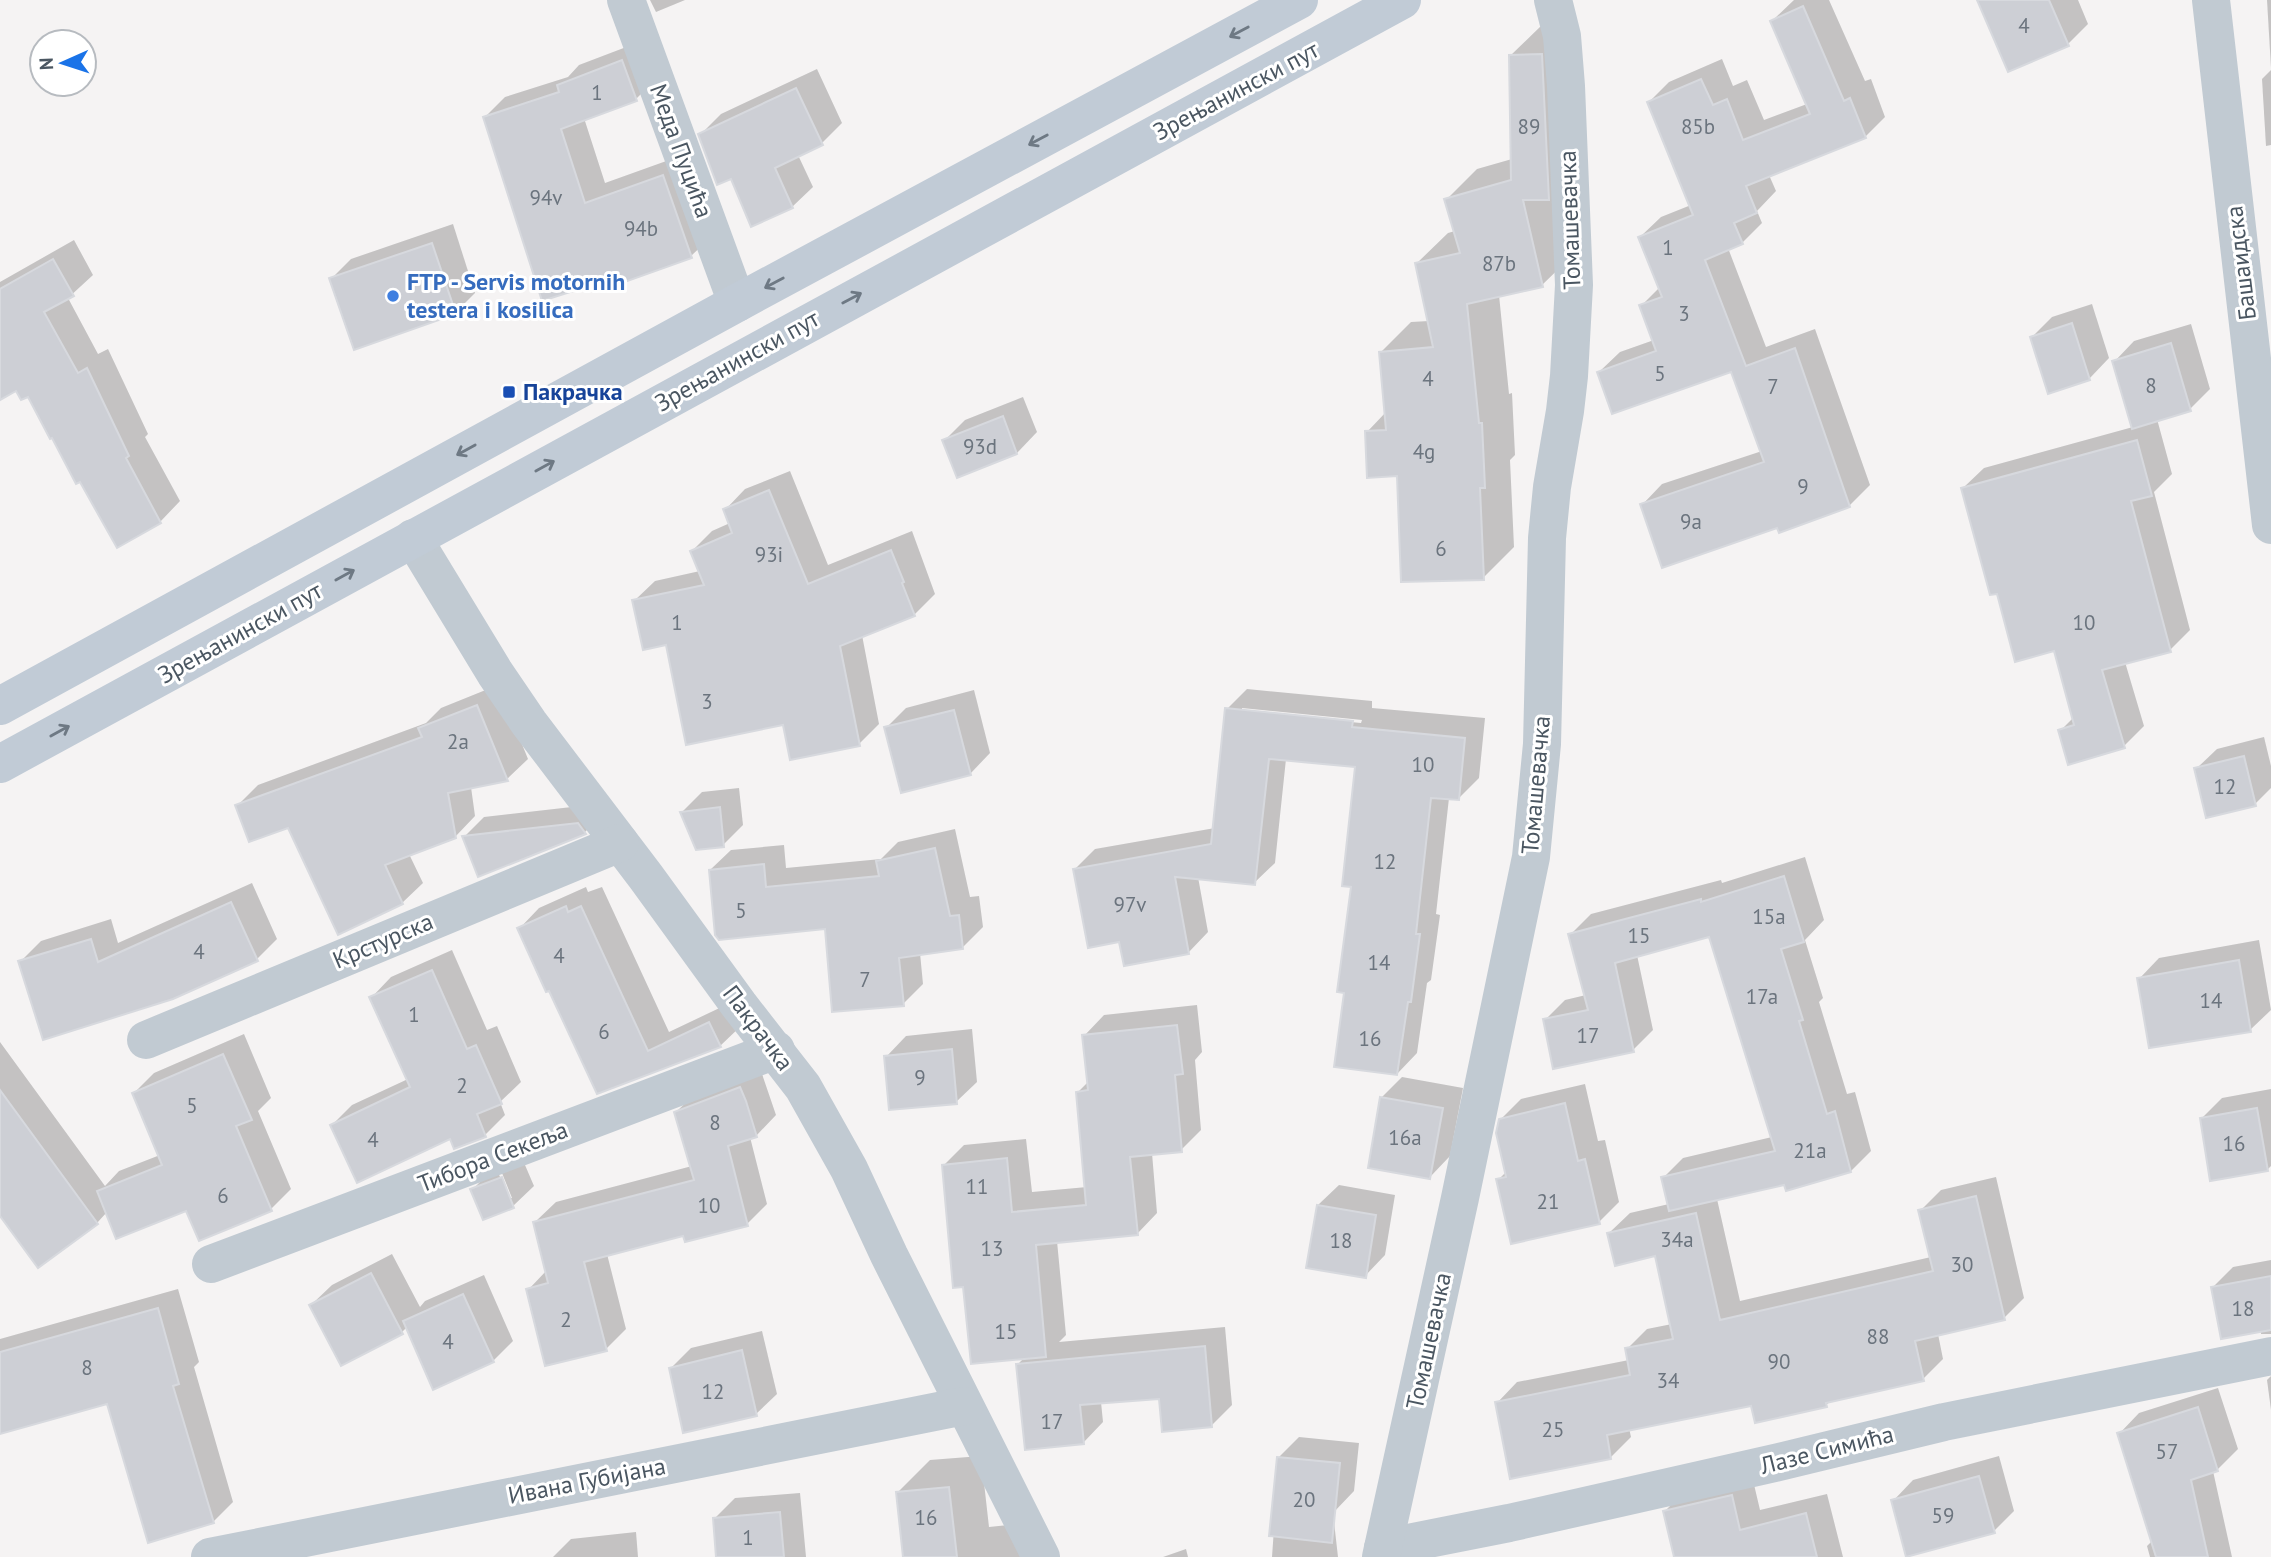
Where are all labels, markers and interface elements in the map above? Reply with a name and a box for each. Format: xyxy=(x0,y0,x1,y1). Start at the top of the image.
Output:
house number: 4 xyxy=(2018,12,2030,39)
one-way arrow xyxy=(1229,26,1250,39)
north arrow xyxy=(28,28,98,98)
street label: Зрењанински пут xyxy=(1148,34,1324,147)
text: N xyxy=(34,57,58,71)
house number: 1 xyxy=(591,79,603,106)
street label: Меда Пуцића xyxy=(643,80,720,222)
house number: 89 xyxy=(1518,113,1540,140)
house number: 85b xyxy=(1681,113,1715,140)
one-way arrow xyxy=(1029,133,1049,147)
street label: Томашевачка xyxy=(1552,150,1587,290)
house number: 94v xyxy=(529,184,563,211)
street label: Башаидска xyxy=(2218,204,2263,322)
house number: 94b xyxy=(624,215,658,242)
house number: 1 xyxy=(1662,234,1674,261)
house number: 87b xyxy=(1482,250,1516,277)
place label: FTP - Servis motornih testera i kosilica xyxy=(407,266,625,325)
one-way arrow xyxy=(764,276,784,290)
marker: FTP - Servis motornih testera i kosilica xyxy=(385,288,401,304)
one-way arrow xyxy=(842,291,862,305)
house number: 3 xyxy=(1678,300,1690,327)
street label: Зрењанински пут xyxy=(649,302,825,418)
house number: 5 xyxy=(1654,360,1666,387)
house number: 4 xyxy=(1422,365,1434,392)
house number: 8 xyxy=(2145,372,2157,399)
house number: 7 xyxy=(1767,373,1779,400)
place label: Пакрачка xyxy=(523,376,623,407)
marker: Пакрачка xyxy=(501,384,517,400)
house number: 93d xyxy=(963,433,997,460)
house number: 4g xyxy=(1413,438,1435,465)
one-way arrow xyxy=(457,444,477,458)
one-way arrow xyxy=(534,458,555,472)
house number: 9 xyxy=(1797,473,1809,500)
house number: 9a xyxy=(1680,508,1702,535)
house number: 6 xyxy=(1435,535,1447,562)
house number: 93i xyxy=(755,541,783,568)
one-way arrow xyxy=(335,567,355,581)
street label: Зрењанински пут xyxy=(152,574,328,690)
house number: 1 xyxy=(671,609,683,636)
house number: 10 xyxy=(2073,609,2095,636)
house number: 3 xyxy=(701,688,713,715)
street label: Томашевачка xyxy=(1514,714,1557,856)
one-way arrow xyxy=(49,724,70,737)
house number: 2a xyxy=(447,728,469,755)
house number: 10 xyxy=(1412,751,1434,778)
house number: 12 xyxy=(2214,773,2236,800)
house number: 12 xyxy=(1374,848,1396,875)
house number: 97v xyxy=(1113,891,1147,918)
house number: 5 xyxy=(735,897,747,924)
house number: 15a xyxy=(1752,903,1786,930)
street label: Крстурска xyxy=(328,906,438,976)
house number: 15 xyxy=(1628,922,1650,949)
house number: 4 xyxy=(193,938,205,965)
house number: 4 xyxy=(553,942,565,969)
house number: 14 xyxy=(1368,949,1390,976)
house number: 7 xyxy=(859,966,871,993)
street label: Пакрачка xyxy=(716,979,801,1077)
house number: 17a xyxy=(1746,983,1778,1010)
house number: 14 xyxy=(2200,987,2222,1014)
house number: 1 xyxy=(408,1001,420,1028)
house number: 6 xyxy=(598,1018,610,1045)
house number: 17 xyxy=(1577,1022,1599,1049)
house number: 16 xyxy=(1359,1025,1381,1052)
house number: 9 xyxy=(914,1064,926,1091)
house number: 2 xyxy=(456,1072,468,1099)
house number: 5 xyxy=(186,1092,198,1119)
house number: 8 xyxy=(709,1109,721,1136)
street label: Тибора Секеља xyxy=(413,1114,572,1199)
house number: 16a xyxy=(1388,1124,1422,1151)
house number: 4 xyxy=(367,1126,379,1153)
house number: 16 xyxy=(2223,1130,2245,1157)
house number: 21a xyxy=(1793,1137,1827,1164)
house number: 11 xyxy=(966,1173,988,1200)
house number: 6 xyxy=(217,1182,229,1209)
house number: 21 xyxy=(1537,1188,1559,1215)
house number: 10 xyxy=(698,1192,720,1219)
house number: 34a xyxy=(1660,1226,1694,1253)
house number: 18 xyxy=(1330,1227,1352,1254)
house number: 13 xyxy=(981,1235,1003,1262)
house number: 30 xyxy=(1951,1251,1973,1278)
street label: Томашевачка xyxy=(1399,1270,1458,1412)
house number: 18 xyxy=(2232,1295,2254,1322)
house number: 2 xyxy=(560,1306,572,1333)
house number: 15 xyxy=(995,1318,1017,1345)
house number: 88 xyxy=(1867,1323,1889,1350)
house number: 4 xyxy=(442,1328,454,1355)
house number: 90 xyxy=(1768,1348,1790,1375)
house number: 8 xyxy=(81,1354,93,1381)
house number: 34 xyxy=(1657,1367,1679,1394)
house number: 12 xyxy=(702,1378,724,1405)
house number: 17 xyxy=(1041,1408,1063,1435)
house number: 25 xyxy=(1542,1416,1564,1443)
street label: Лазе Симића xyxy=(1756,1418,1897,1481)
house number: 57 xyxy=(2156,1438,2178,1465)
street label: Ивана Губијана xyxy=(506,1450,668,1511)
house number: 20 xyxy=(1293,1486,1315,1513)
house number: 59 xyxy=(1932,1502,1954,1529)
house number: 16 xyxy=(915,1504,937,1531)
house number: 1 xyxy=(742,1524,754,1551)

